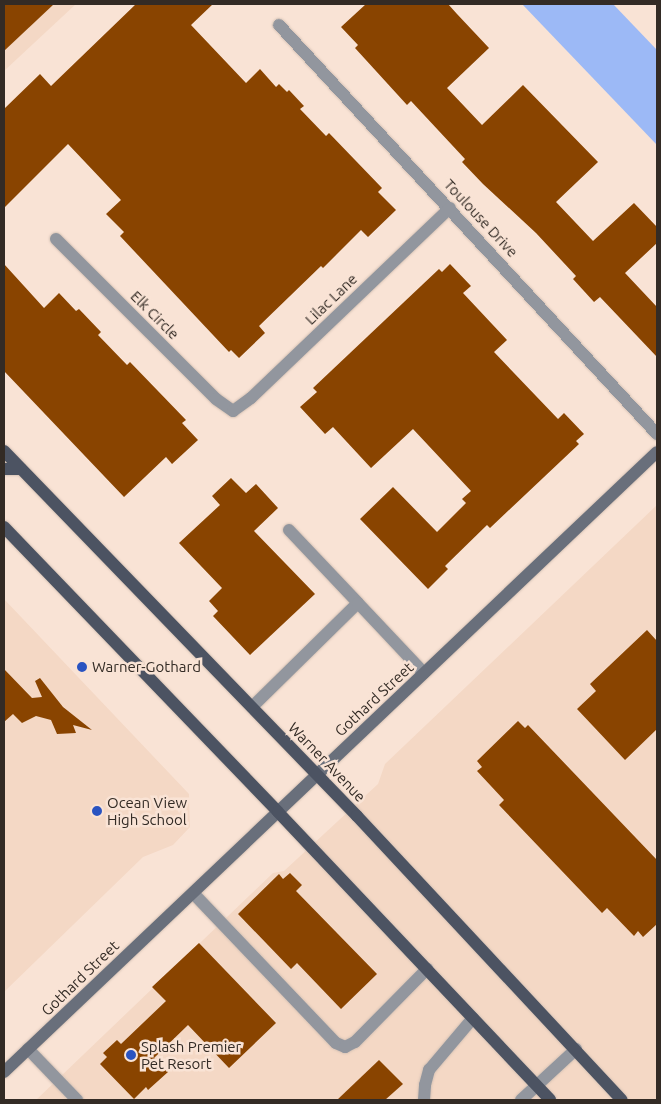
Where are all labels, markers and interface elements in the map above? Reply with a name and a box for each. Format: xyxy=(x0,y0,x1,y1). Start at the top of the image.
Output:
street label: Toulouse Drive xyxy=(440,175,522,261)
street label: Lilac Lane xyxy=(301,270,361,328)
street label: Elk Circle xyxy=(127,287,183,343)
place label: Warner-Gothard xyxy=(92,658,201,676)
street label: Gothard Street xyxy=(331,658,417,740)
marker: Warner-Gothard xyxy=(76,661,88,673)
street label: Warner Avenue xyxy=(285,719,369,805)
place label: Ocean View High School xyxy=(107,793,187,828)
marker: Ocean View High School xyxy=(91,805,103,817)
street label: Gothard Street xyxy=(38,937,122,1019)
place label: Splash Premier Pet Resort xyxy=(141,1037,241,1072)
marker: Splash Premier Pet Resort xyxy=(125,1049,137,1061)

